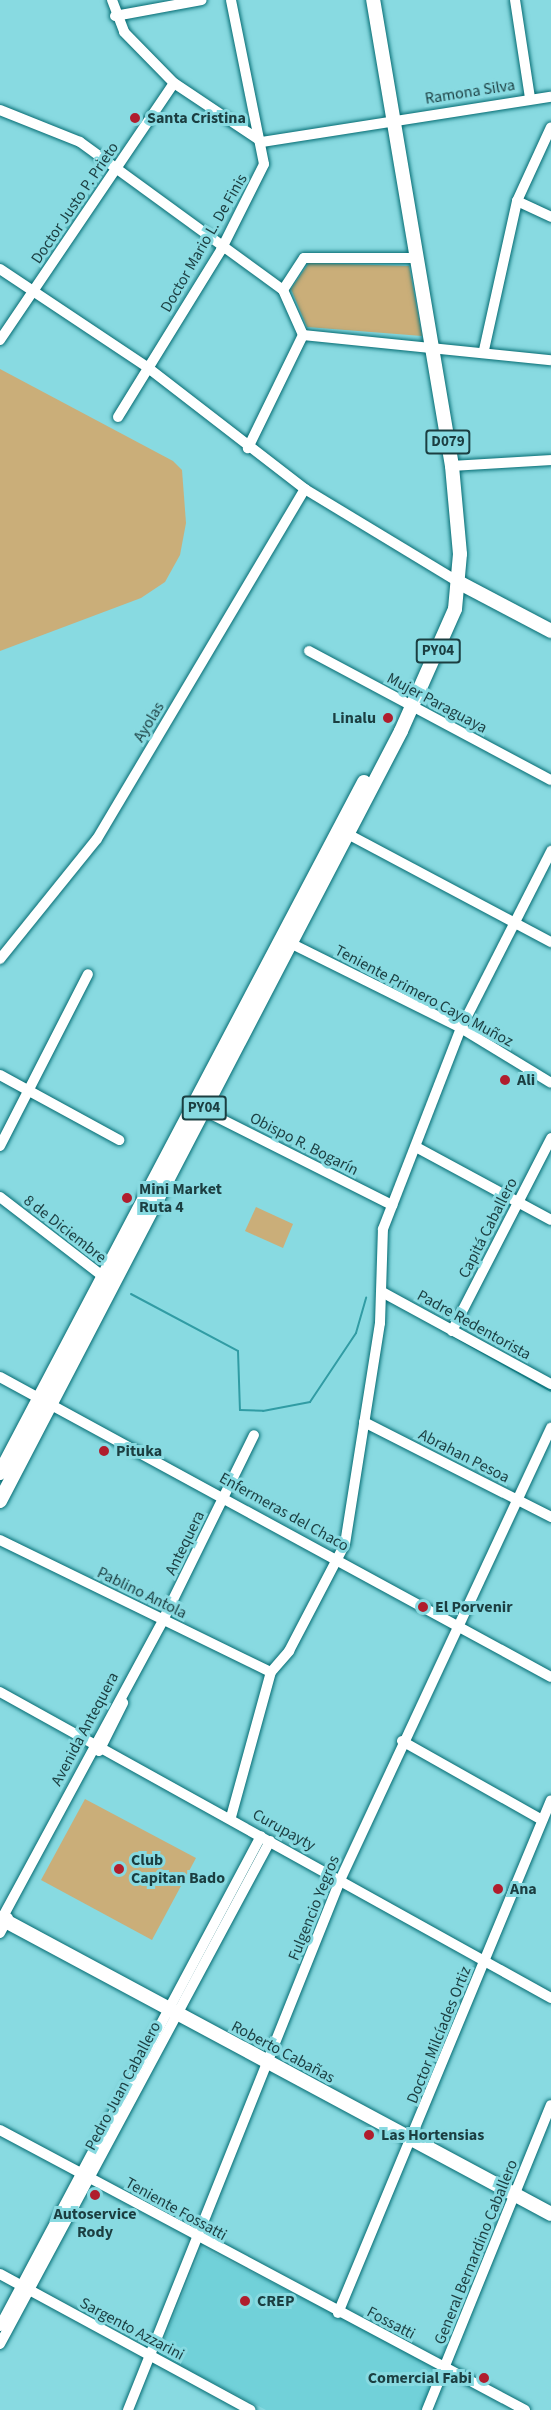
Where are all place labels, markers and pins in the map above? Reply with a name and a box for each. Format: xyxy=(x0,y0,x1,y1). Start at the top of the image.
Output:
place label: Santa Cristina xyxy=(147,108,246,128)
marker: Santa Cristina xyxy=(128,111,142,125)
place label: Linalu xyxy=(332,708,376,728)
marker: Linalu xyxy=(381,711,395,725)
place label: Ali xyxy=(517,1070,535,1090)
marker: Ali xyxy=(498,1073,512,1087)
place label: Mini Market Ruta 4 xyxy=(139,1179,222,1217)
marker: Mini Market Ruta 4 xyxy=(120,1191,134,1205)
place label: Pituka xyxy=(116,1441,162,1461)
marker: Pituka xyxy=(97,1444,111,1458)
place label: El Porvenir xyxy=(435,1597,513,1617)
marker: El Porvenir xyxy=(416,1600,430,1614)
place label: Club Capitan Bado xyxy=(131,1850,225,1888)
marker: Club Capitan Bado xyxy=(112,1862,126,1876)
place label: Ana xyxy=(510,1879,537,1899)
marker: Ana xyxy=(491,1882,505,1896)
place label: Las Hortensias xyxy=(381,2125,484,2145)
marker: Las Hortensias xyxy=(362,2128,376,2142)
marker: Autoservice Rody xyxy=(88,2188,102,2202)
place label: Autoservice Rody xyxy=(54,2204,136,2242)
place label: CREP xyxy=(257,2291,294,2311)
marker: CREP xyxy=(238,2294,252,2308)
place label: Comercial Fabi xyxy=(368,2368,472,2388)
marker: Comercial Fabi xyxy=(477,2371,491,2385)

